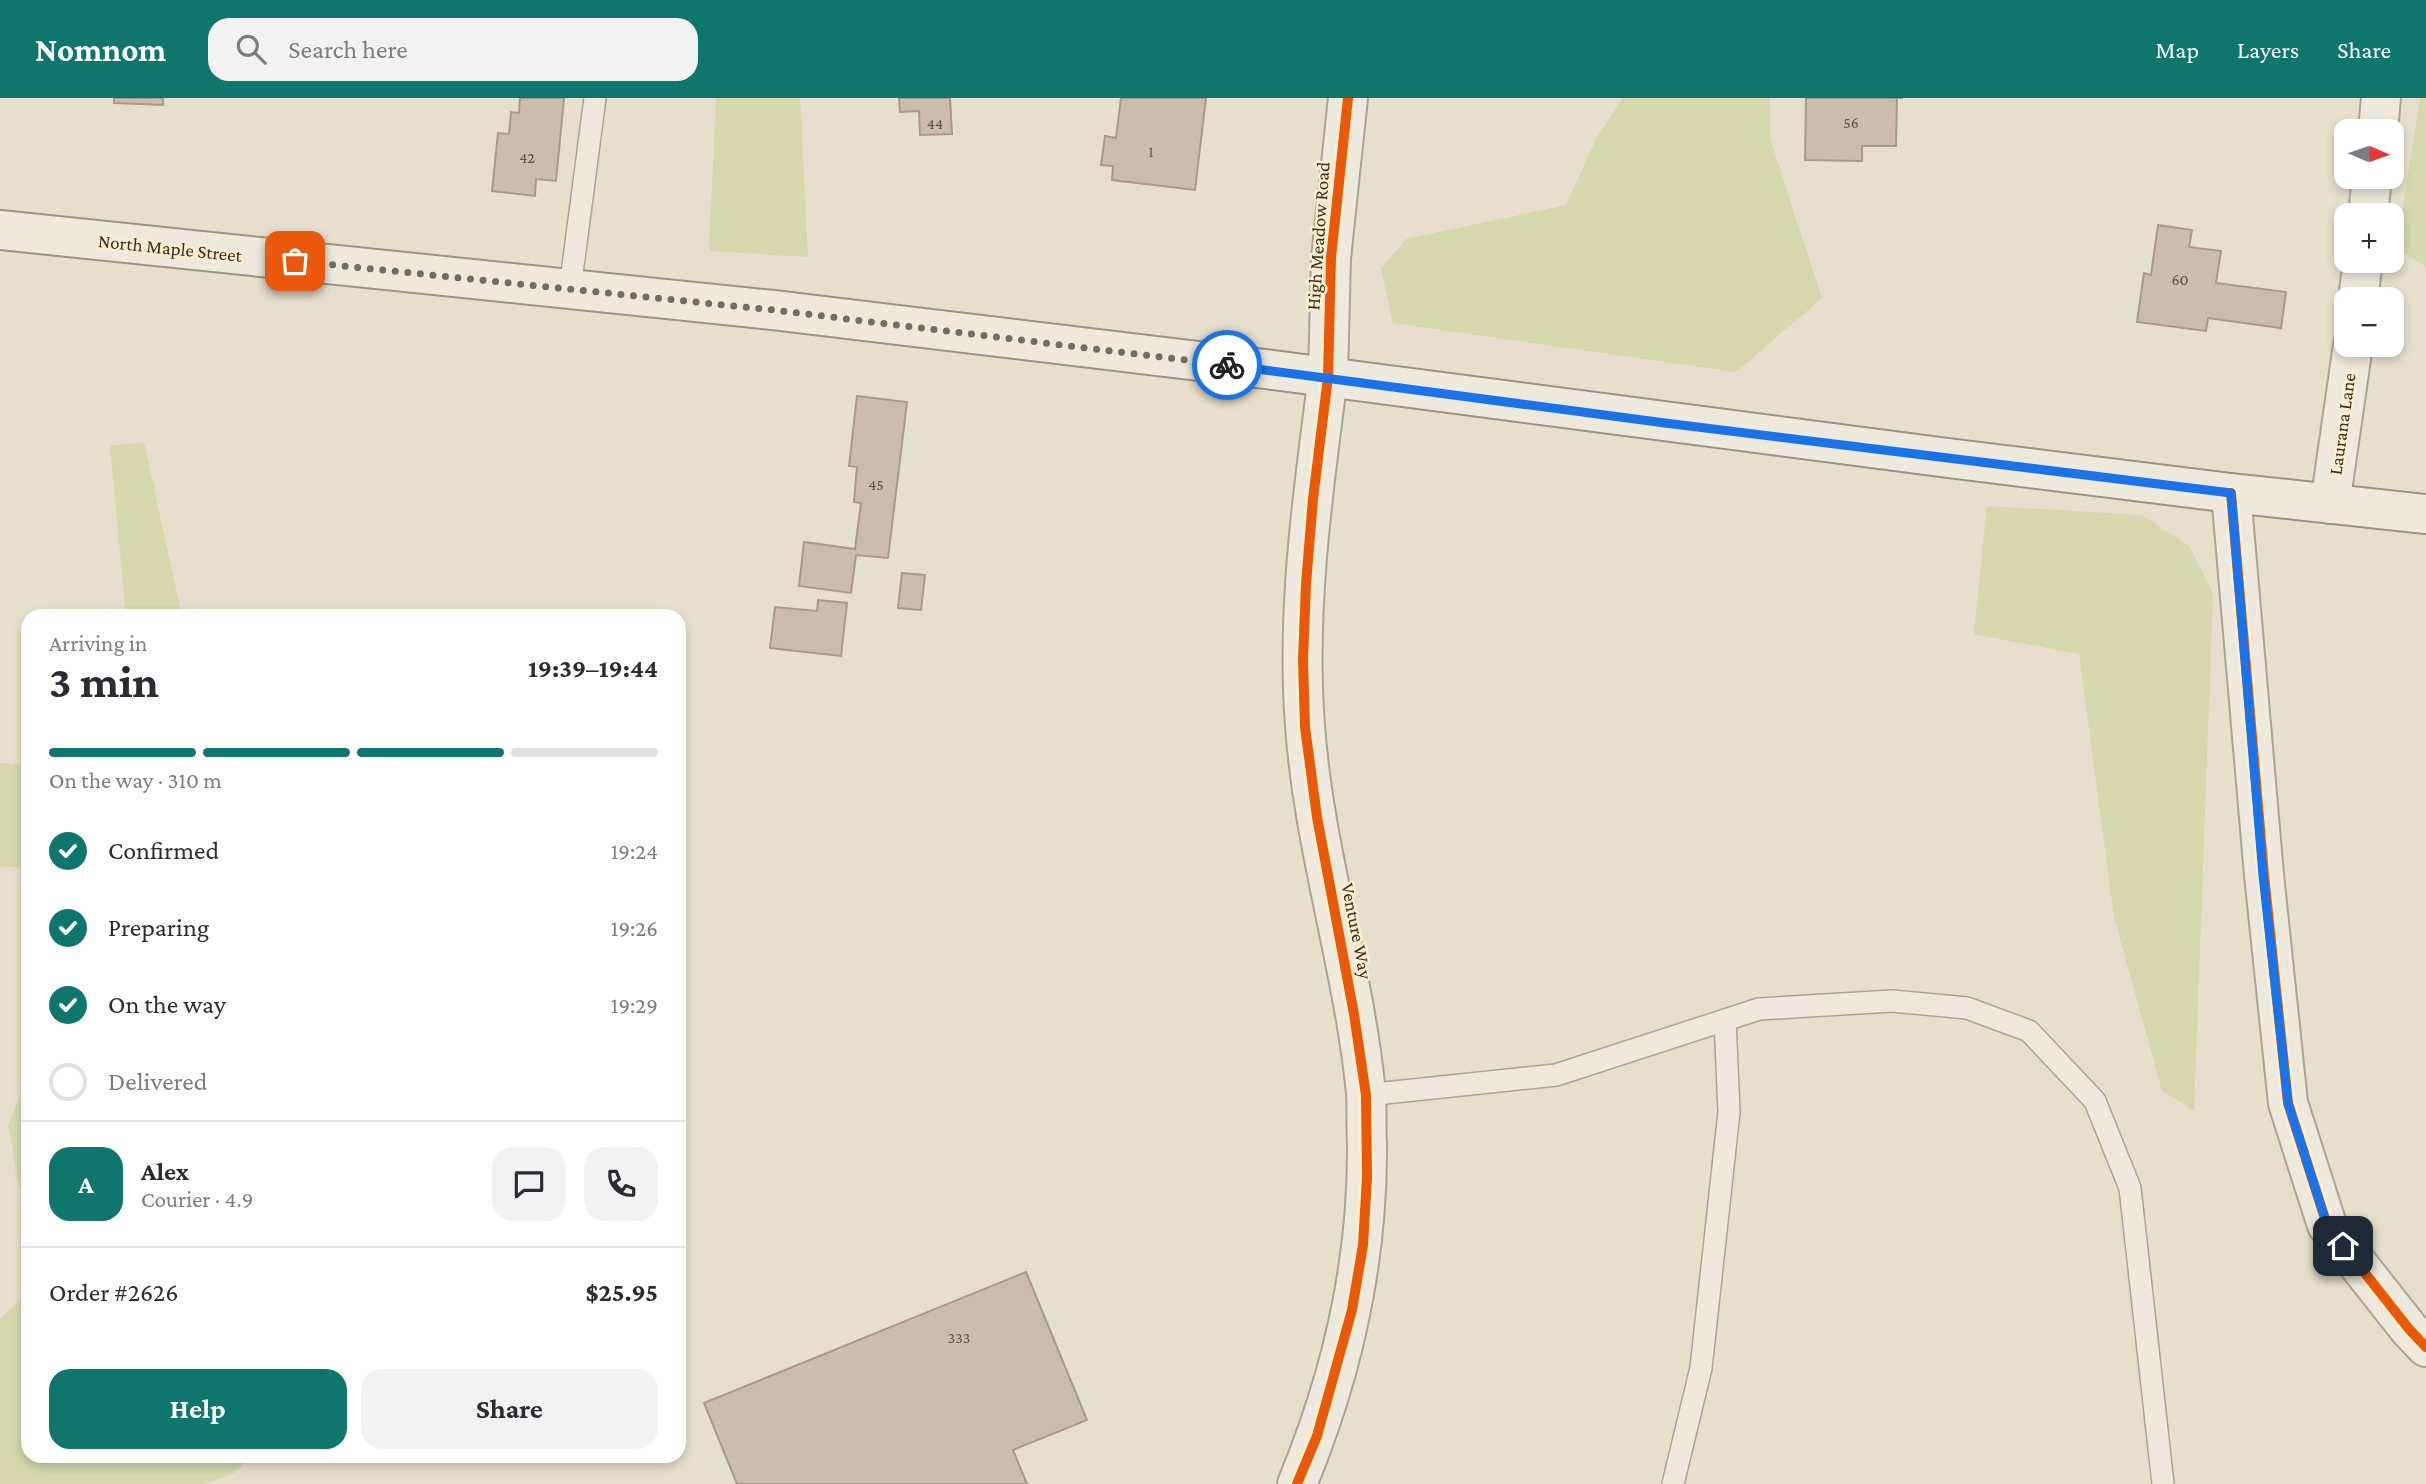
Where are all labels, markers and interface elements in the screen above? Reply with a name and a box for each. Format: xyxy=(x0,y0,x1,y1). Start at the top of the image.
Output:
search box xyxy=(208,18,698,81)
icon: search xyxy=(232,30,270,68)
text: Nomnom xyxy=(35,31,166,68)
text: Search here xyxy=(288,35,408,64)
text: Map xyxy=(2155,36,2199,63)
text: Layers xyxy=(2237,36,2299,63)
text: Share xyxy=(2337,36,2391,63)
house number: 56 xyxy=(1843,114,1859,131)
house number: 44 xyxy=(927,115,943,132)
north arrow xyxy=(2334,119,2404,189)
map controls xyxy=(2334,119,2404,357)
house number: 1 xyxy=(1148,143,1154,160)
house number: 42 xyxy=(519,149,535,166)
street label: High Meadow Road xyxy=(1302,161,1334,311)
button: + xyxy=(2334,203,2404,273)
street label: North Maple Street xyxy=(97,230,244,266)
pin xyxy=(265,231,325,291)
icon: bag xyxy=(276,242,314,280)
house number: 60 xyxy=(2171,271,2189,288)
button: − xyxy=(2334,287,2404,357)
courier xyxy=(1192,330,1262,400)
icon: bike xyxy=(1208,346,1246,384)
street label: Laurana Lane xyxy=(2324,372,2360,476)
house number: 45 xyxy=(868,476,884,493)
text: Arriving in xyxy=(49,630,147,656)
text: 19:39–19:44 xyxy=(528,654,658,683)
text: 3 min xyxy=(49,656,159,707)
text: On the way · 310 m xyxy=(49,767,222,793)
icon: check xyxy=(49,832,87,870)
text: Confirmed xyxy=(108,836,219,865)
text: 19:24 xyxy=(611,838,658,864)
street label: Venture Way xyxy=(1337,881,1377,981)
icon: check xyxy=(49,909,87,947)
text: Preparing xyxy=(108,913,209,942)
text: 19:26 xyxy=(611,915,658,941)
icon: check xyxy=(49,986,87,1024)
text: On the way xyxy=(108,990,226,1019)
text: 19:29 xyxy=(611,992,658,1018)
text: Delivered xyxy=(108,1067,207,1096)
button: chat xyxy=(492,1147,566,1221)
button: phone xyxy=(584,1147,658,1221)
text: Alex xyxy=(141,1157,189,1186)
text: A xyxy=(78,1170,94,1199)
text: Courier · 4.9 xyxy=(141,1186,253,1212)
pin xyxy=(2313,1216,2373,1276)
icon: home xyxy=(2324,1227,2362,1265)
text: Order #2626 xyxy=(49,1278,178,1307)
text: $25.95 xyxy=(586,1278,658,1307)
house number: 333 xyxy=(948,1329,970,1346)
button: Help xyxy=(49,1369,347,1449)
button: Share xyxy=(361,1369,658,1449)

